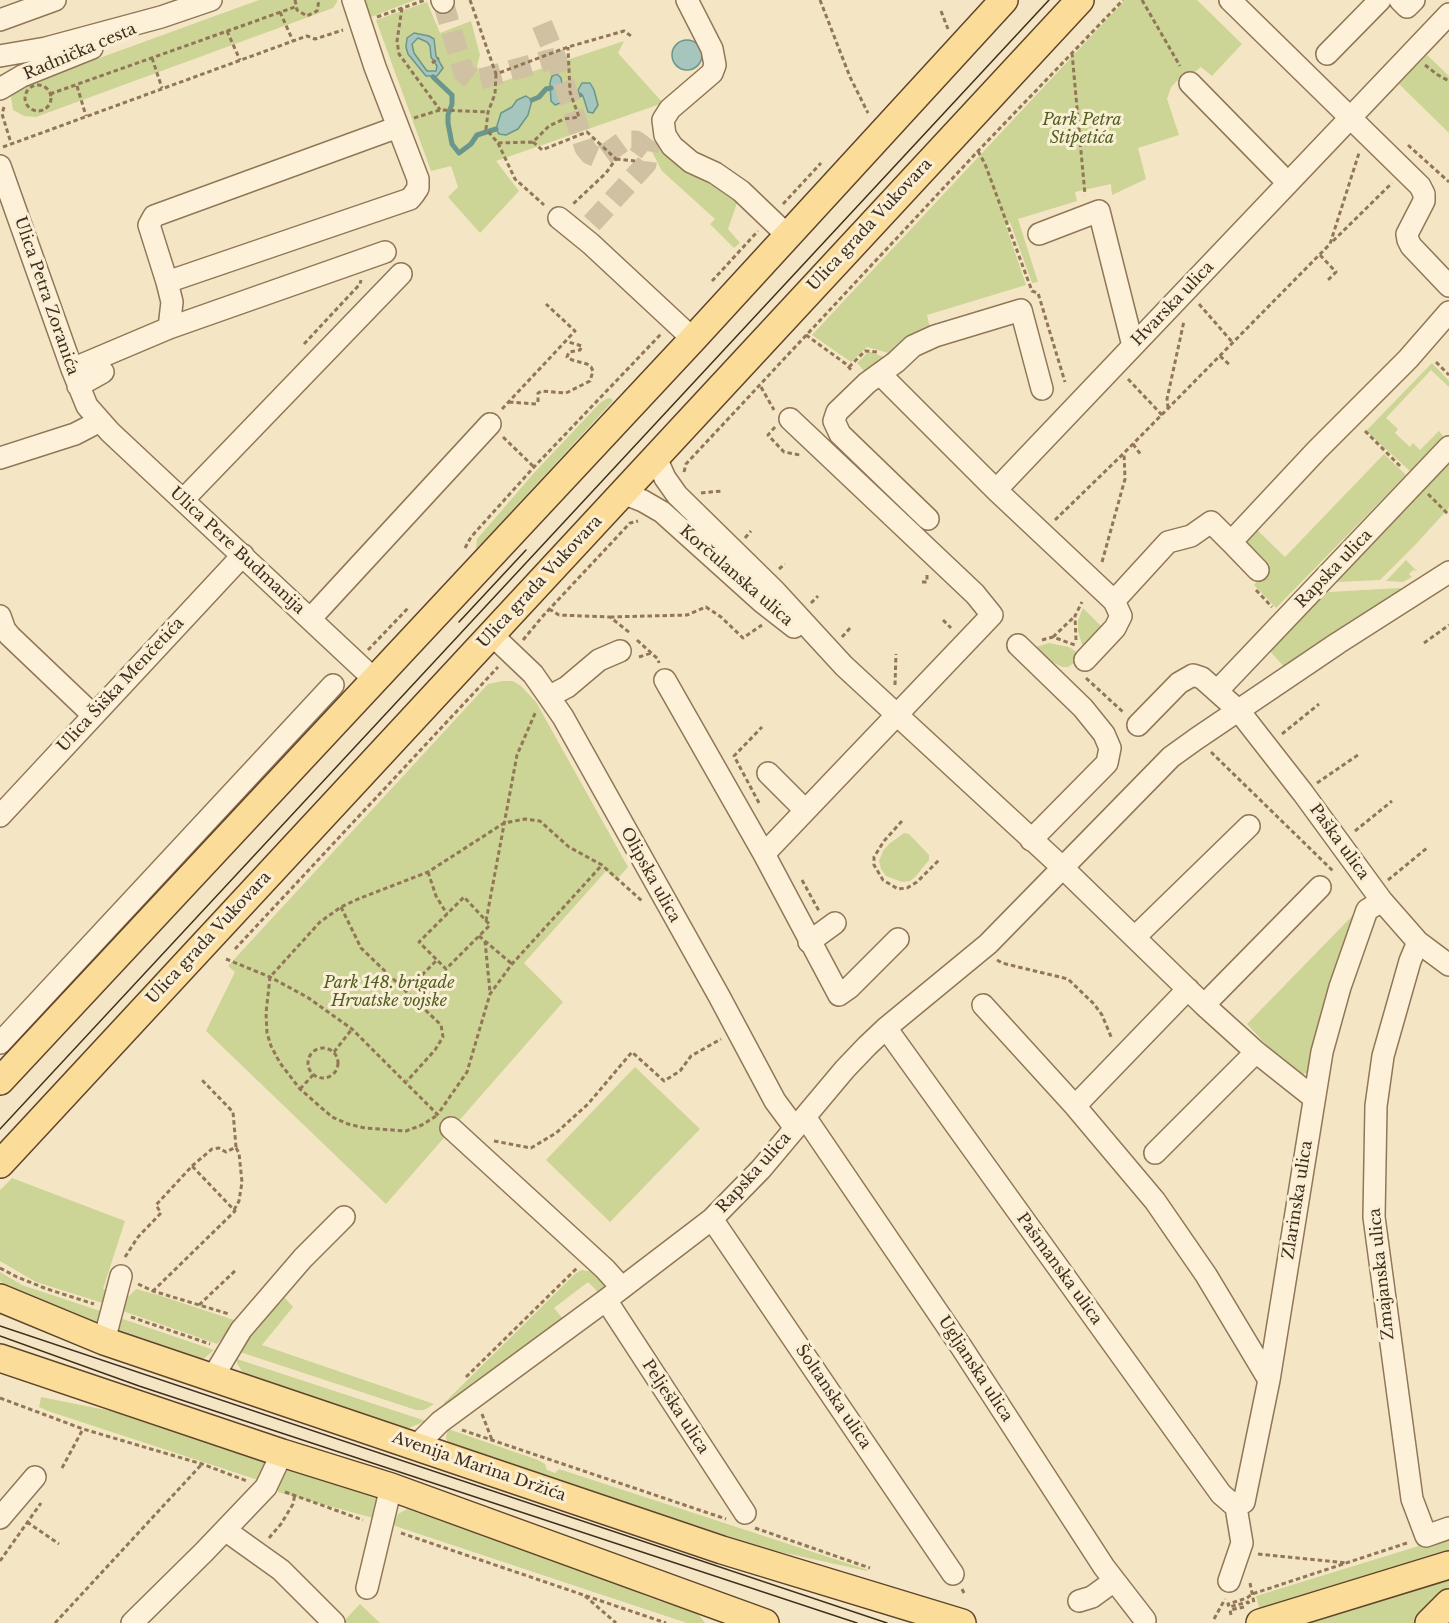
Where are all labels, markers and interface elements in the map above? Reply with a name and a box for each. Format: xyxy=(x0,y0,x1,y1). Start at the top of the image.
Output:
street label: Radnička cesta xyxy=(21,20,139,84)
park label: Park Petra Stipetića xyxy=(1043,110,1121,148)
street label: Ulica grada Vukovara xyxy=(804,155,936,295)
street label: Ulica Petra Zoranića xyxy=(10,214,82,378)
street label: Hvarska ulica xyxy=(1128,258,1218,350)
street label: Ulica Pere Budmanija xyxy=(166,484,308,618)
street label: Ulica grada Vukovara xyxy=(474,512,606,652)
street label: Korčulanska ulica xyxy=(675,522,797,630)
street label: Rapska ulica xyxy=(1292,526,1376,612)
street label: Ulica Šiška Menčetića xyxy=(54,614,188,756)
street label: Paška ulica xyxy=(1305,800,1373,884)
street label: Olipska ulica xyxy=(616,824,684,926)
street label: Ulica grada Vukovara xyxy=(143,868,275,1008)
park label: Park 148. brigade Hrvatske vojske xyxy=(324,973,454,1011)
street label: Rapska ulica xyxy=(713,1129,795,1217)
street label: Zlarinska ulica xyxy=(1279,1139,1317,1261)
street label: Zmajanska ulica xyxy=(1366,1207,1398,1341)
street label: Pašmanska ulica xyxy=(1012,1209,1106,1329)
street label: Ugljanska ulica xyxy=(934,1313,1016,1425)
street label: Šoltanska ulica xyxy=(791,1341,875,1453)
street label: Pelješka ulica xyxy=(637,1356,713,1458)
street label: Avenija Marina Držića xyxy=(390,1428,568,1506)

